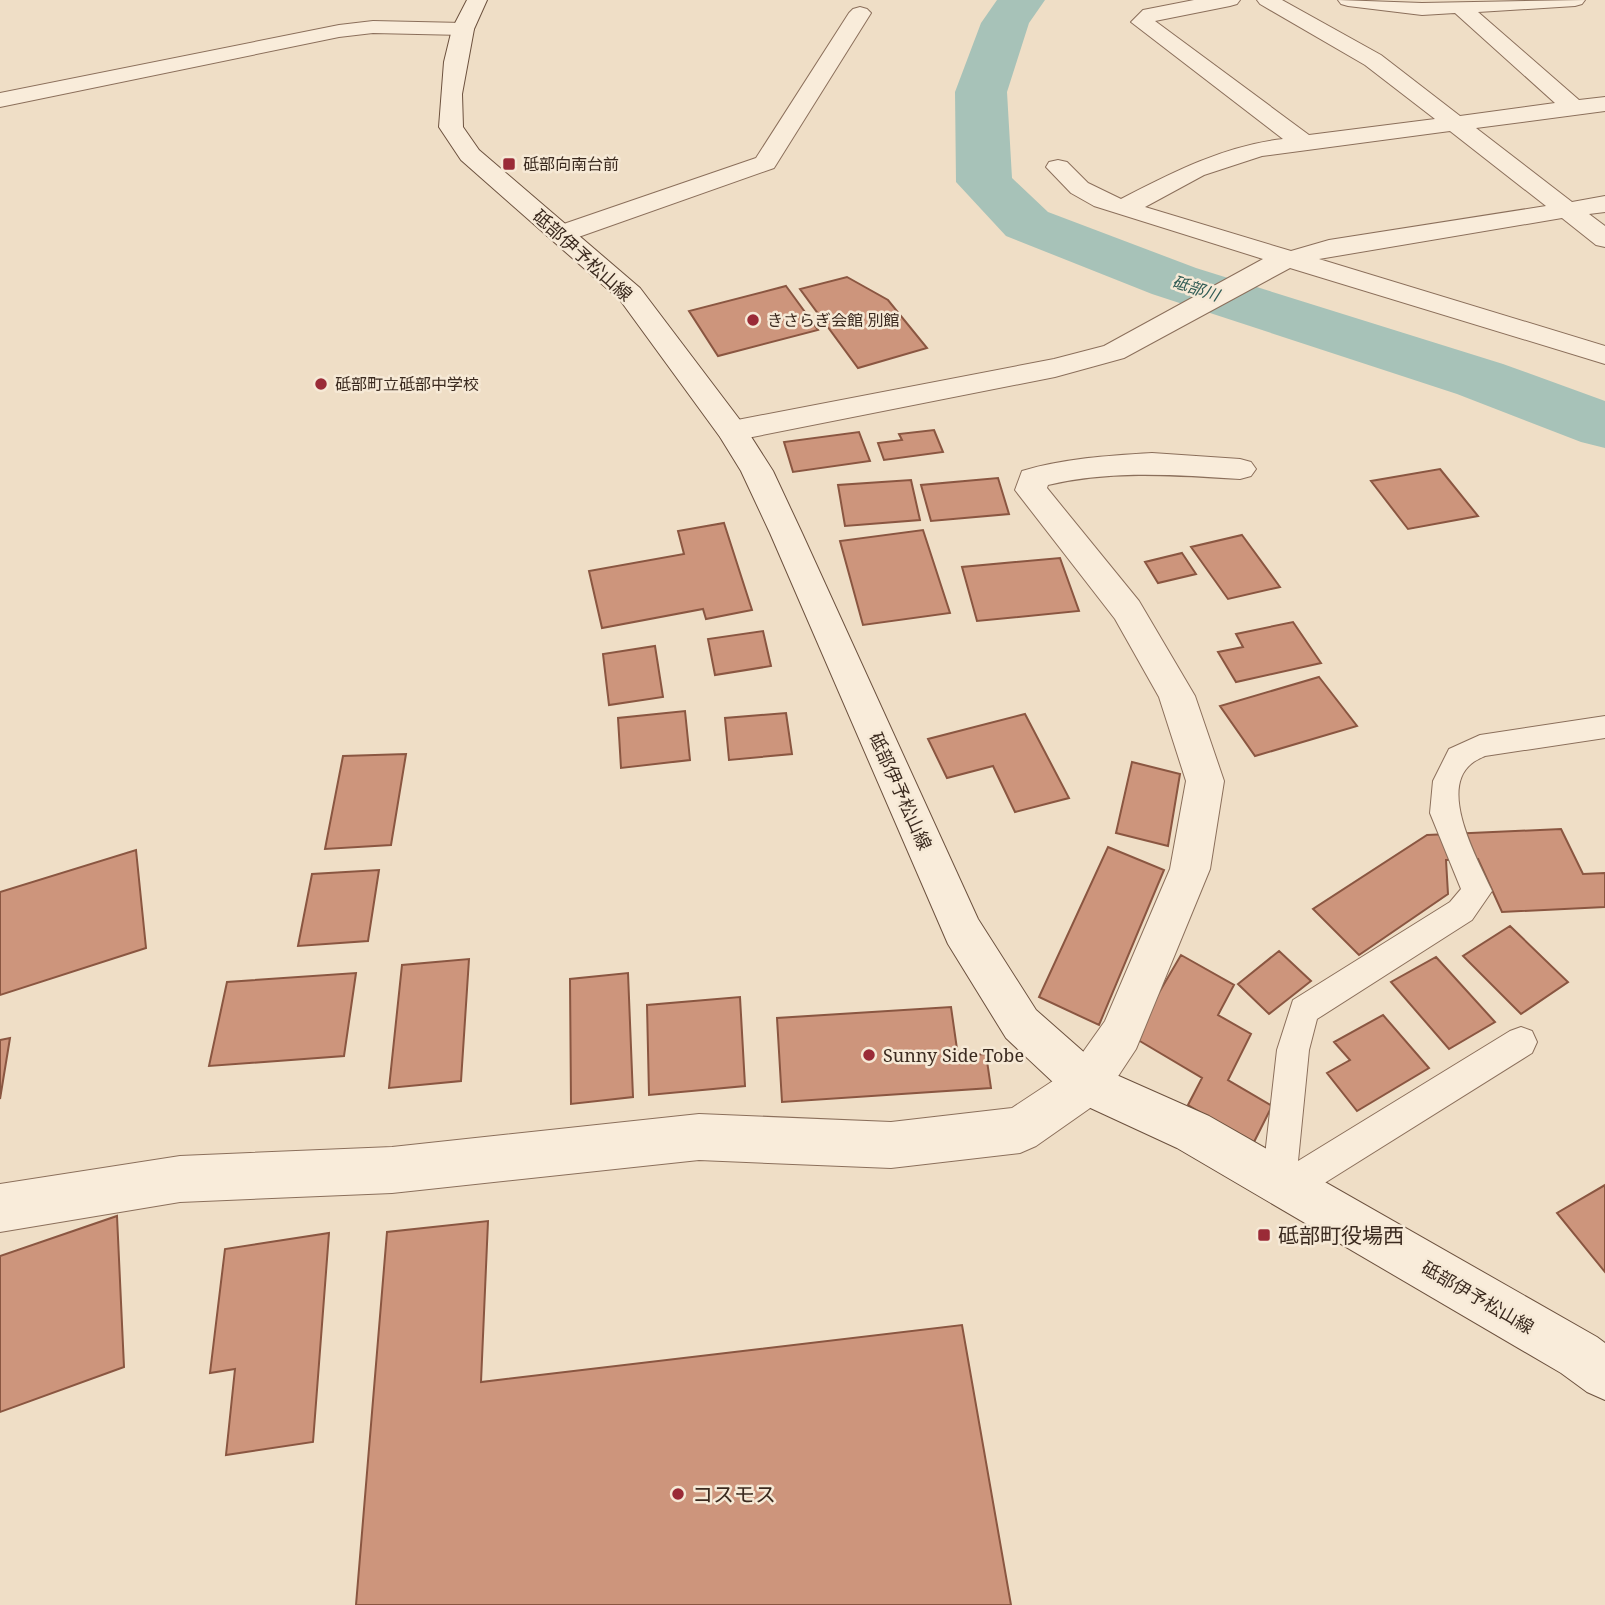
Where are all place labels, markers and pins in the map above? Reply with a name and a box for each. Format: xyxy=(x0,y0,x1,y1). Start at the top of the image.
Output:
place label: 砥部向南台前 xyxy=(523,153,619,175)
marker: 砥部向南台前 xyxy=(501,156,517,172)
place label: きさらぎ会館 別館 xyxy=(767,309,899,331)
marker: きさらぎ会館 別館 xyxy=(745,312,761,328)
place label: 砥部町立砥部中学校 xyxy=(335,373,479,395)
marker: 砥部町立砥部中学校 xyxy=(313,376,329,392)
place label: Sunny Side Tobe xyxy=(883,1043,1024,1067)
marker: Sunny Side Tobe xyxy=(861,1047,877,1063)
place label: 砥部町役場西 xyxy=(1278,1221,1404,1249)
marker: 砥部町役場西 xyxy=(1256,1227,1272,1243)
place label: コスモス xyxy=(692,1480,776,1508)
marker: コスモス xyxy=(670,1486,686,1502)

